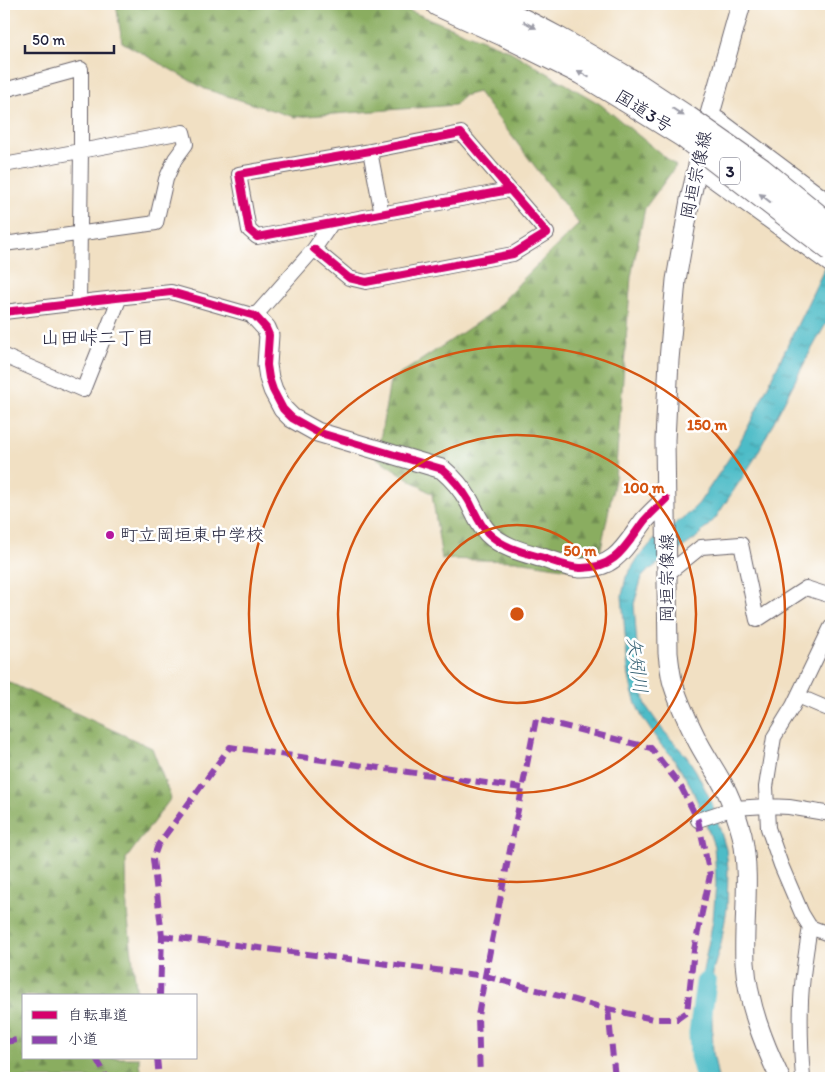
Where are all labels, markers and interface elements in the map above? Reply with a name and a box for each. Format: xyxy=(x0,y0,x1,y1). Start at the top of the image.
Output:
one-way arrow xyxy=(523,21,537,29)
scale bar xyxy=(25,22,114,54)
text: 50 m xyxy=(32,31,65,49)
one-way arrow xyxy=(577,70,590,79)
street label: 国道3号 xyxy=(611,85,677,137)
one-way arrow xyxy=(671,107,684,117)
street label: 岡垣宗像線 xyxy=(676,129,716,221)
road number: 3 xyxy=(720,158,740,185)
one-way arrow xyxy=(759,192,772,203)
district label: 山田峠二丁目 xyxy=(41,326,155,349)
text: 150 m xyxy=(687,416,727,434)
text: 100 m xyxy=(623,479,665,497)
place label: 町立岡垣東中学校 xyxy=(120,524,264,546)
marker: 町立岡垣東中学校 xyxy=(104,529,116,541)
street label: 岡垣宗像線 xyxy=(656,533,678,623)
text: 50 m xyxy=(563,542,597,560)
centre of rings xyxy=(508,605,526,623)
water label: 矢矧川 xyxy=(623,635,652,695)
legend xyxy=(22,994,198,1060)
text: 自転車道 xyxy=(68,1006,128,1024)
text: 小道 xyxy=(68,1030,98,1048)

